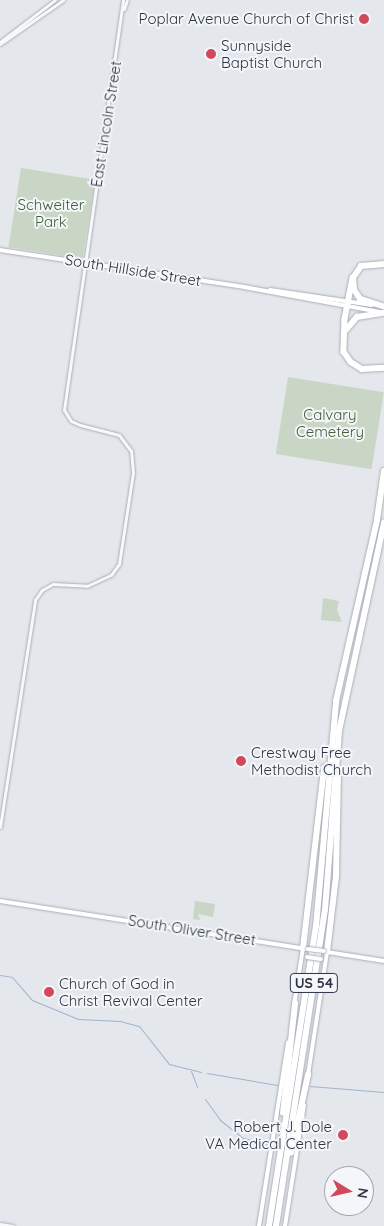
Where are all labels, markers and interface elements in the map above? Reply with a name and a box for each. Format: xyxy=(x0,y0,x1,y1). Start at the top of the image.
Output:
place label: Poplar Avenue Church of Christ xyxy=(139,10,354,28)
marker: Poplar Avenue Church of Christ xyxy=(358,13,370,25)
place label: Sunnyside Baptist Church xyxy=(221,36,322,71)
marker: Sunnyside Baptist Church xyxy=(205,48,217,60)
street label: East Lincoln Street xyxy=(87,60,125,188)
park label: Schweiter Park xyxy=(18,195,84,230)
street label: South Hillside Street xyxy=(64,250,202,290)
park label: Calvary Cemetery xyxy=(296,405,364,440)
place label: Crestway Free Methodist Church xyxy=(251,743,372,778)
marker: Crestway Free Methodist Church xyxy=(235,755,247,767)
street label: South Oliver Street xyxy=(127,911,257,949)
road number: US 54 xyxy=(289,971,339,994)
place label: Church of God in Christ Revival Center xyxy=(59,974,203,1009)
marker: Church of God in Christ Revival Center xyxy=(43,986,55,998)
place label: Robert J. Dole VA Medical Center xyxy=(205,1117,332,1152)
marker: Robert J. Dole VA Medical Center xyxy=(336,1128,350,1142)
north arrow xyxy=(324,1166,374,1216)
text: N xyxy=(353,1187,373,1200)

